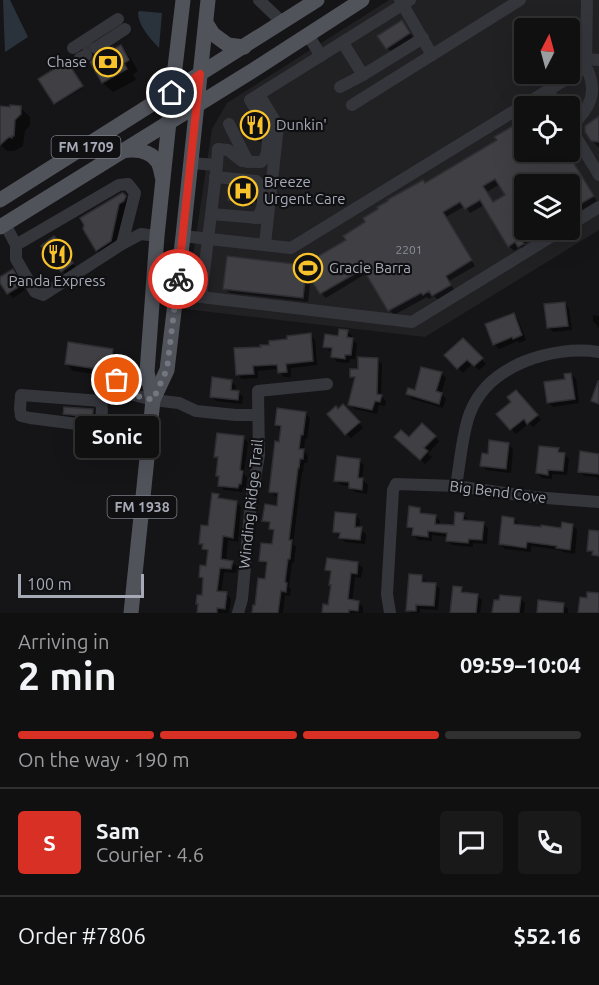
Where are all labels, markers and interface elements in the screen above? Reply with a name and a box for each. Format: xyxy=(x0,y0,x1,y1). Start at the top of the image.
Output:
north arrow xyxy=(514,18,580,84)
map controls xyxy=(514,18,580,240)
bank icon: Chase xyxy=(92,46,124,78)
place label: Chase xyxy=(47,53,87,70)
pin xyxy=(146,67,197,118)
icon: home xyxy=(155,76,188,109)
button: locate xyxy=(514,96,580,162)
restaurant icon: Dunkin' xyxy=(239,109,271,141)
place label: Dunkin' xyxy=(276,116,327,133)
road number: FM 1709 xyxy=(52,136,121,158)
place label: Breeze Urgent Care xyxy=(264,173,346,207)
button: layers xyxy=(514,174,580,240)
hospital icon: Breeze Urgent Care xyxy=(227,175,259,207)
restaurant icon: Panda Express xyxy=(41,238,73,270)
house number: 2201 xyxy=(395,243,423,256)
courier xyxy=(148,249,208,309)
sports icon: Gracie Barra xyxy=(292,252,324,284)
place label: Gracie Barra xyxy=(329,259,411,276)
icon: bike xyxy=(162,263,195,296)
place label: Panda Express xyxy=(9,272,105,289)
pin xyxy=(91,354,142,405)
icon: bag xyxy=(100,363,133,396)
callout: Sonic xyxy=(75,416,159,458)
text: Sonic xyxy=(92,425,142,448)
street label: Winding Ridge Trail xyxy=(235,438,266,570)
street label: Big Bend Cove xyxy=(449,477,547,506)
road number: FM 1938 xyxy=(108,496,176,518)
scale bar xyxy=(18,571,144,598)
text: 100 m xyxy=(27,575,72,593)
text: Arriving in xyxy=(18,630,109,653)
text: 09:59–10:04 xyxy=(460,652,581,677)
text: 2 min xyxy=(18,654,117,697)
text: On the way · 190 m xyxy=(18,748,190,771)
button: chat xyxy=(440,811,503,874)
button: phone xyxy=(518,811,581,874)
text: Sam xyxy=(96,818,140,843)
text: S xyxy=(43,830,56,855)
text: Courier · 4.6 xyxy=(96,843,204,866)
text: Order #7806 xyxy=(18,923,146,948)
text: $52.16 xyxy=(514,923,581,948)

